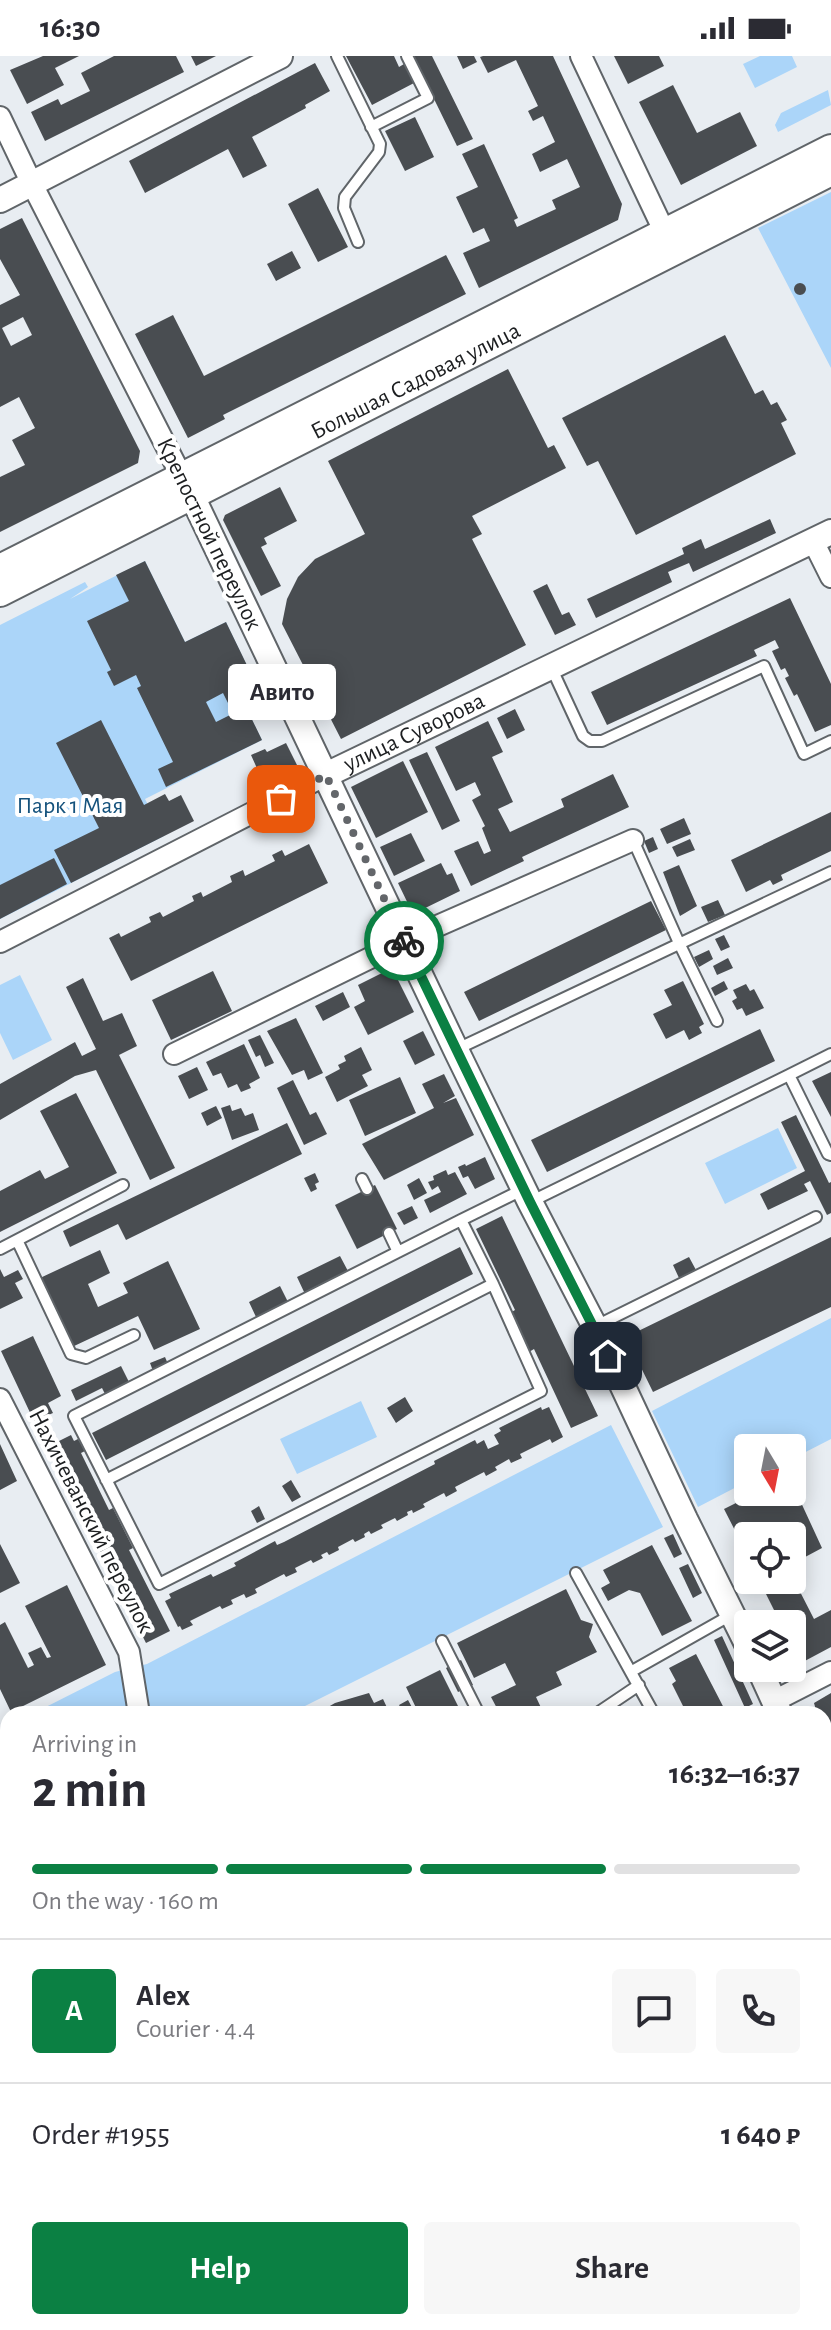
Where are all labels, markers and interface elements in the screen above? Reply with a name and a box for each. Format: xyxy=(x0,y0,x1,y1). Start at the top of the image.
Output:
text: 16:30 xyxy=(40,13,101,43)
street label: Большая Садовая улица xyxy=(307,318,524,444)
street label: Крепостной переулок xyxy=(152,434,266,634)
callout: Авито xyxy=(227,663,335,719)
text: Авито xyxy=(250,679,314,705)
street label: улица Суворова xyxy=(339,688,489,777)
pin xyxy=(247,765,315,833)
icon: bag xyxy=(259,777,303,821)
park label: Парк 1 Мая xyxy=(17,794,123,818)
courier xyxy=(364,901,444,981)
icon: bike xyxy=(382,919,426,963)
pin xyxy=(574,1322,642,1390)
icon: home xyxy=(586,1334,630,1378)
street label: Нахичеванский переулок xyxy=(24,1405,158,1637)
north arrow xyxy=(734,1434,806,1506)
map controls xyxy=(734,1434,806,1682)
button: locate xyxy=(734,1522,806,1594)
button: layers xyxy=(734,1610,806,1682)
text: Arriving in xyxy=(32,1731,137,1757)
text: 16:32–16:37 xyxy=(669,1759,800,1789)
text: 2 min xyxy=(32,1764,147,1816)
text: On the way · 160 m xyxy=(32,1888,219,1914)
button: chat xyxy=(612,1969,696,2053)
button: phone xyxy=(716,1969,800,2053)
text: Alex xyxy=(136,1981,190,2011)
text: A xyxy=(65,1996,83,2026)
text: Courier · 4.4 xyxy=(136,2016,255,2042)
text: Order #1955 xyxy=(32,2120,170,2150)
text: 1 640 ₽ xyxy=(721,2120,800,2150)
button: Help xyxy=(32,2222,408,2314)
button: Share xyxy=(424,2222,800,2314)

